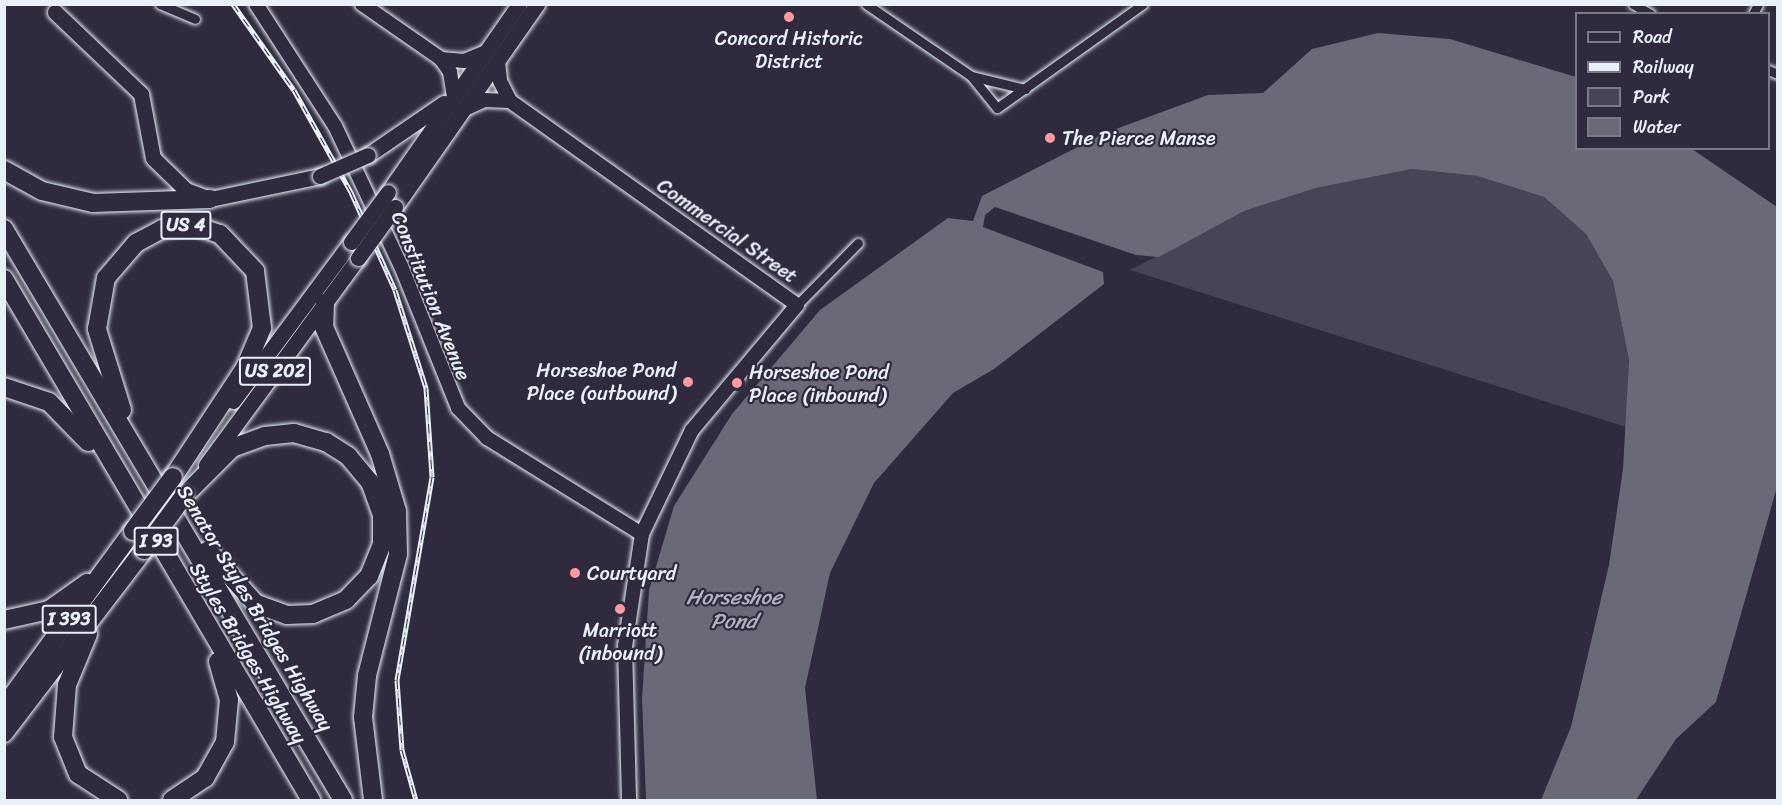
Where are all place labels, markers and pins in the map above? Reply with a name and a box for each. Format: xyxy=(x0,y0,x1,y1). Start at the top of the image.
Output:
marker: Concord Historic District xyxy=(782,10,796,24)
place label: Concord Historic District xyxy=(715,27,863,74)
place label: The Pierce Manse xyxy=(1062,126,1217,150)
marker: The Pierce Manse xyxy=(1043,131,1057,145)
place label: Horseshoe Pond Place (outbound) xyxy=(526,358,676,405)
place label: Horseshoe Pond Place (inbound) xyxy=(749,360,889,407)
marker: Horseshoe Pond Place (outbound) xyxy=(681,375,695,389)
marker: Horseshoe Pond Place (inbound) xyxy=(730,376,744,390)
place label: Courtyard xyxy=(587,561,676,585)
marker: Courtyard xyxy=(568,566,582,580)
marker: Marriott (inbound) xyxy=(613,602,627,616)
place label: Marriott (inbound) xyxy=(578,618,662,665)

